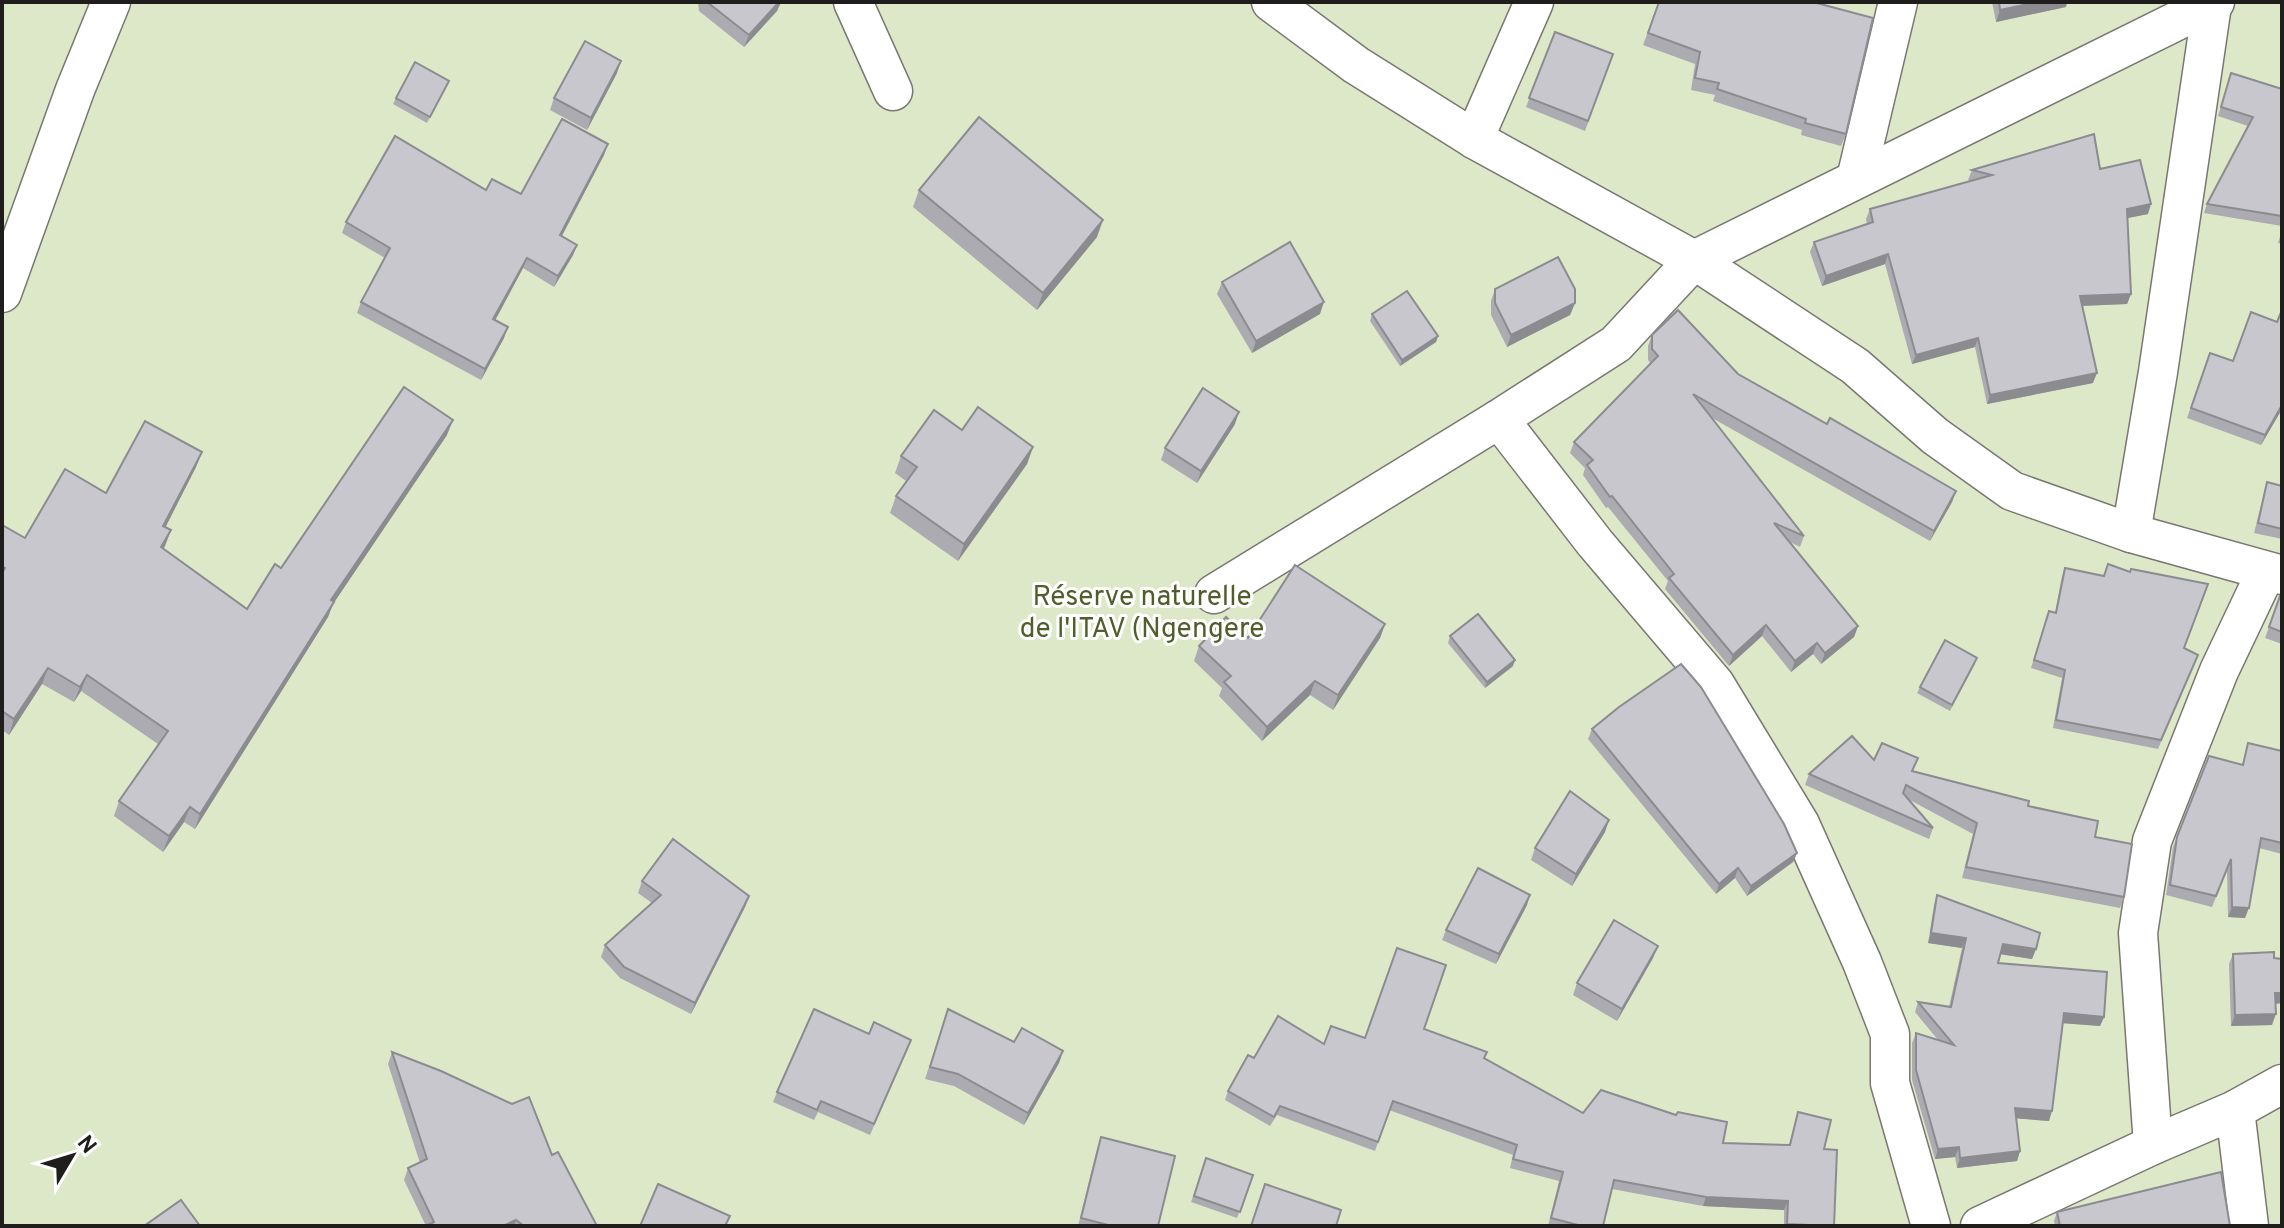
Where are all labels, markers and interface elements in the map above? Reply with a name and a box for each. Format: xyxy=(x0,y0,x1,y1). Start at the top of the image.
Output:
park label: Réserve naturelle de l'ITAV (Ngengere xyxy=(1020,580,1264,648)
north arrow xyxy=(32,1116,112,1196)
text: N xyxy=(70,1131,101,1160)

